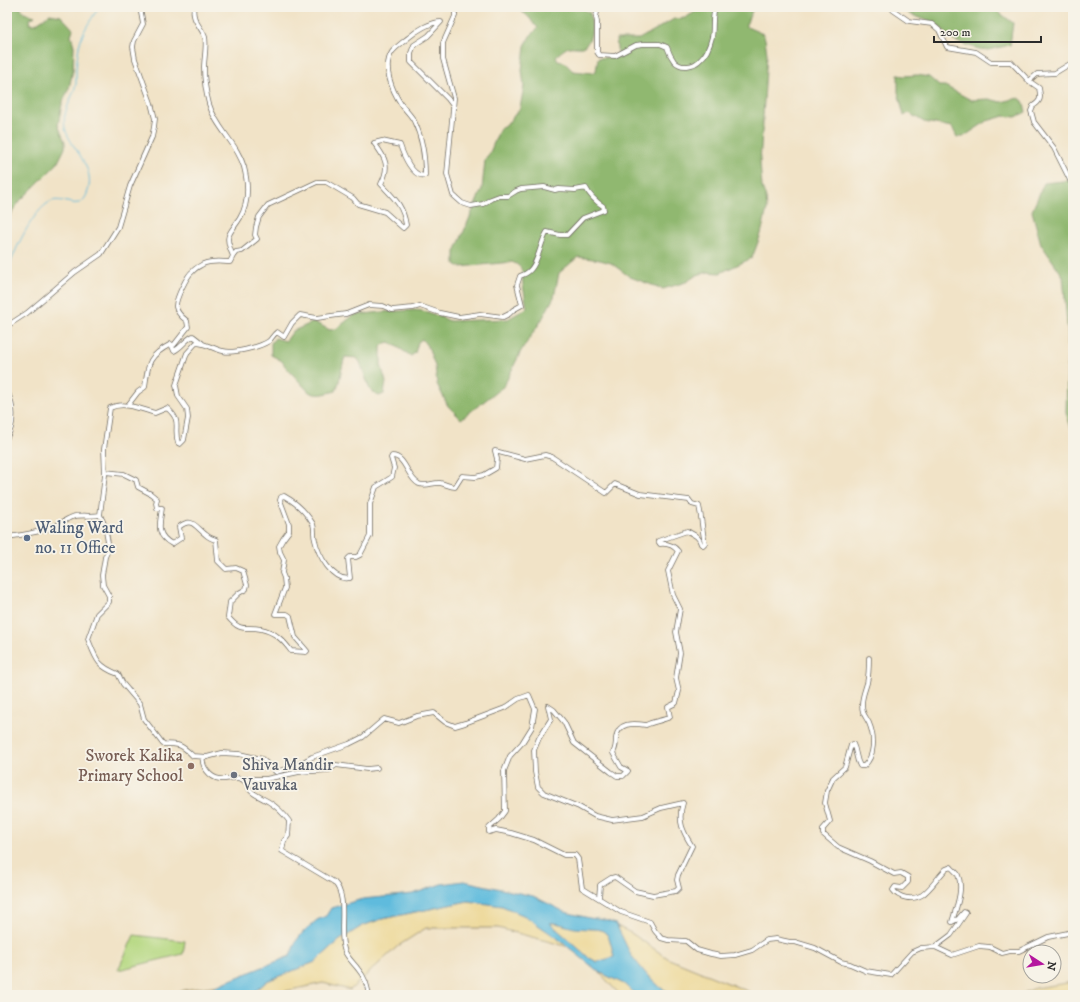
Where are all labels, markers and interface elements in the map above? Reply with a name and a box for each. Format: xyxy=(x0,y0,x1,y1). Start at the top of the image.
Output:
scale bar xyxy=(934,18,1041,44)
text: 200 m xyxy=(940,25,970,40)
place label: Waling Ward no. 11 Office xyxy=(34,517,124,559)
marker: Waling Ward no. 11 Office xyxy=(22,533,32,543)
place label: Sworek Kalika Primary School xyxy=(78,745,184,787)
place label: Shiva Mandir Vauvaka xyxy=(241,754,334,796)
marker: Sworek Kalika Primary School xyxy=(186,761,196,771)
marker: Shiva Mandir Vauvaka xyxy=(229,770,239,780)
north arrow xyxy=(1022,944,1062,984)
text: N xyxy=(1043,960,1059,972)

